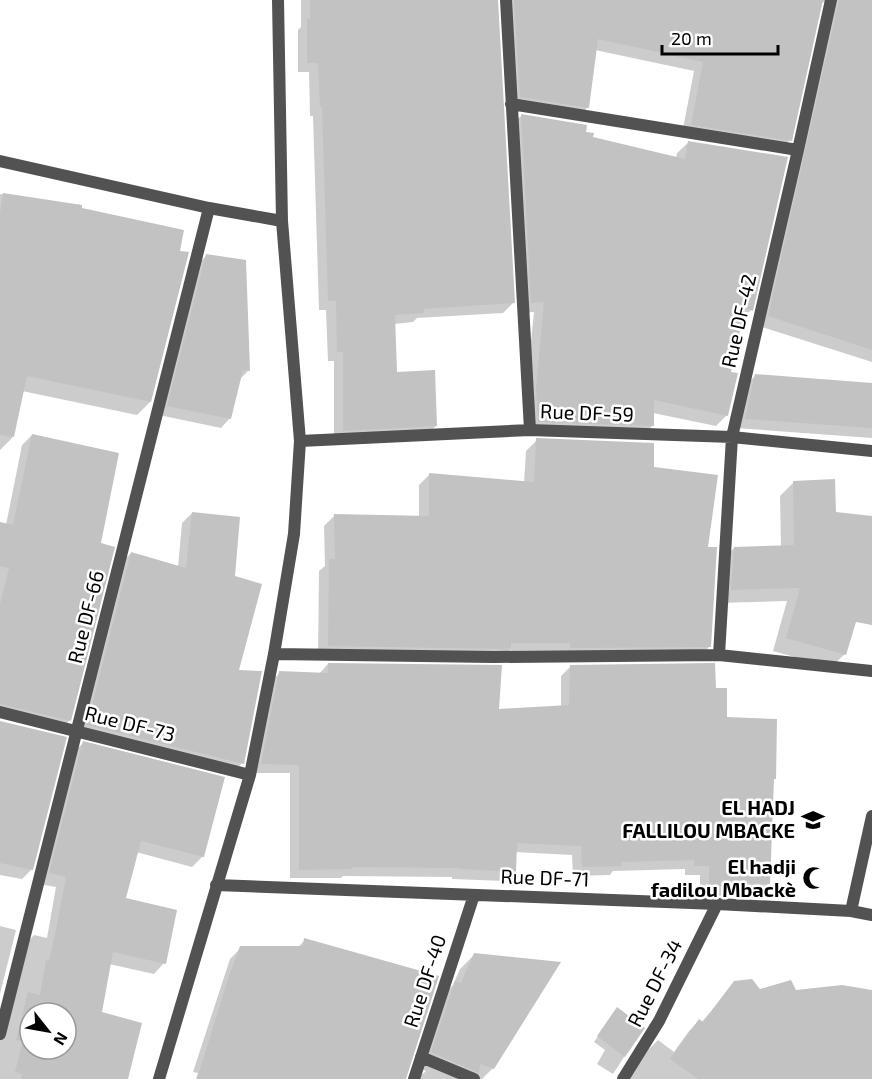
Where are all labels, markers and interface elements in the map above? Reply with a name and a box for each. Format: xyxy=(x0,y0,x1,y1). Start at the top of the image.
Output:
scale bar xyxy=(662,18,778,56)
text: 20 m xyxy=(671,27,712,49)
street label: Rue DF-42 xyxy=(716,272,760,370)
street label: Rue DF-59 xyxy=(540,398,634,426)
street label: Rue DF-66 xyxy=(62,568,108,666)
street label: Rue DF-73 xyxy=(83,700,178,746)
place label: EL HADJ FALLILOU MBACKE xyxy=(622,795,795,842)
school or university icon: EL HADJ FALLILOU MBACKE xyxy=(800,807,826,833)
place label: El hadji fadilou Mbackè xyxy=(651,854,796,901)
street label: Rue DF-71 xyxy=(500,863,590,891)
mosque icon: El hadji fadilou Mbackè xyxy=(801,865,827,891)
street label: Rue DF-40 xyxy=(398,931,450,1030)
street label: Rue DF-34 xyxy=(622,935,686,1030)
north arrow xyxy=(18,1001,78,1061)
text: N xyxy=(50,1029,72,1049)

